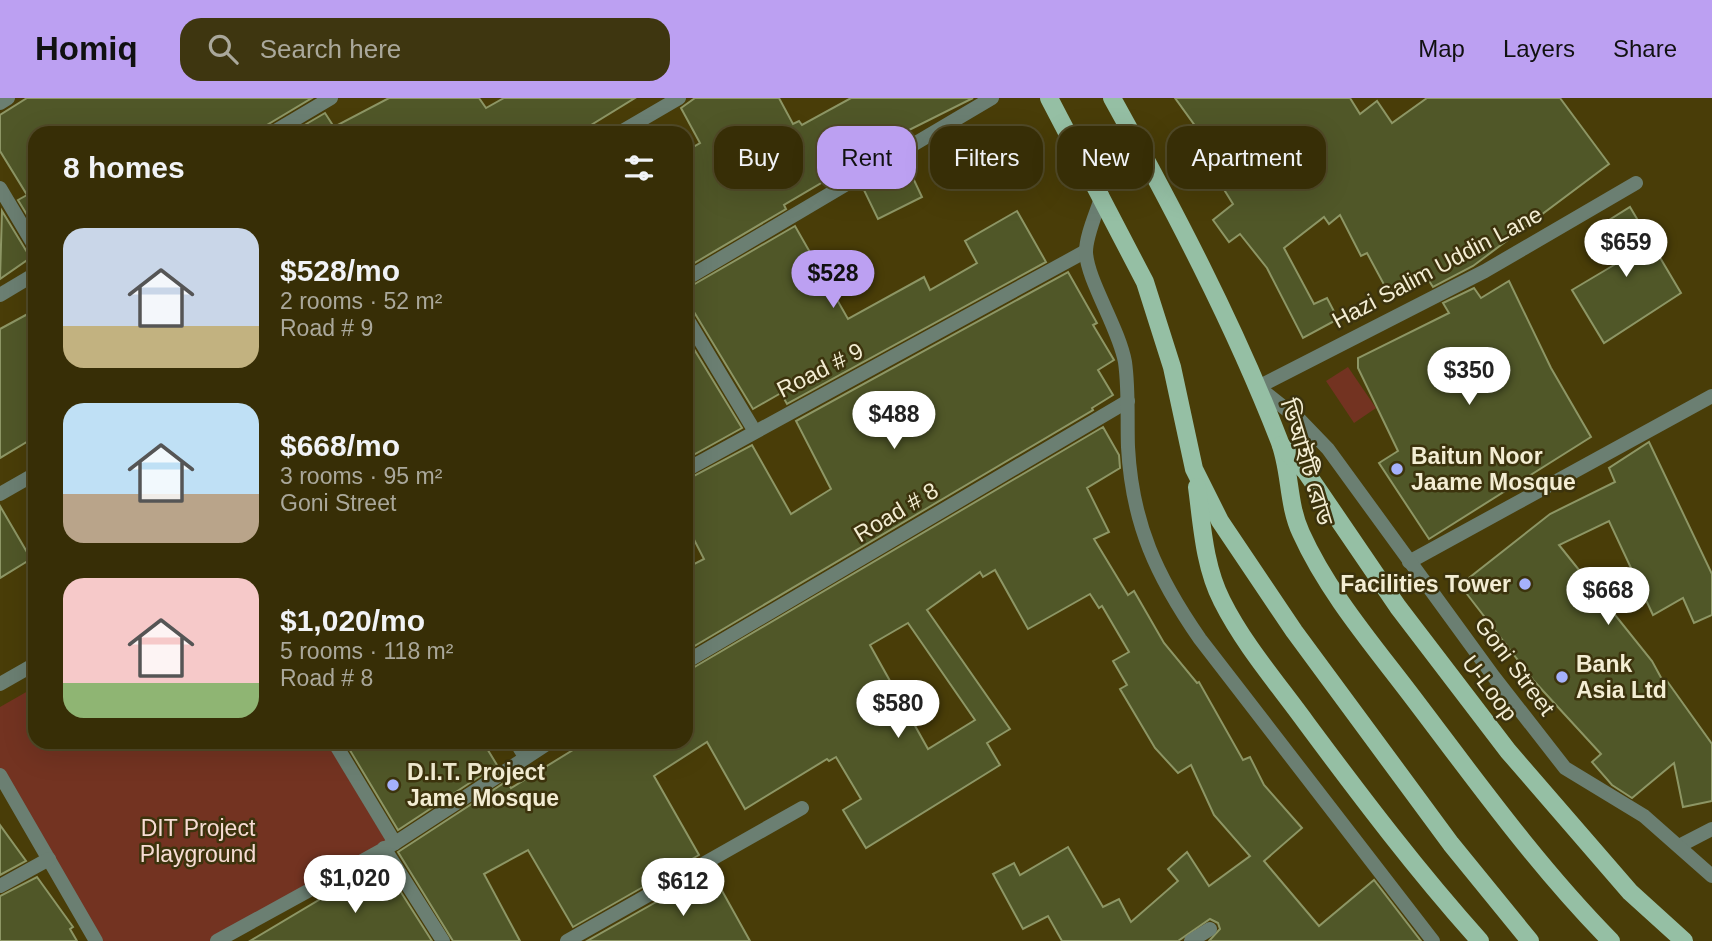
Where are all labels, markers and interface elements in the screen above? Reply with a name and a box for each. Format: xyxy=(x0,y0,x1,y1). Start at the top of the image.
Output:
search box xyxy=(180,18,670,81)
text: Homiq xyxy=(35,30,138,67)
icon: search xyxy=(204,30,242,68)
text: Search here xyxy=(260,34,401,64)
text: Map xyxy=(1418,35,1465,62)
text: Layers xyxy=(1503,35,1575,62)
text: Share xyxy=(1613,35,1677,62)
chip: Buy xyxy=(714,126,803,189)
chip: Rent xyxy=(817,126,916,189)
chip: Filters xyxy=(930,126,1043,189)
chip: New xyxy=(1057,126,1153,189)
chip: Apartment xyxy=(1167,126,1326,189)
icon: filters xyxy=(620,149,658,187)
text: 8 homes xyxy=(63,151,185,184)
street label: Hazi Salim Uddin Lane xyxy=(1328,201,1546,333)
pin: $659 xyxy=(1585,220,1667,279)
text: $659 xyxy=(1600,229,1652,255)
pin: $528 xyxy=(792,250,874,310)
text: $528/mo xyxy=(280,254,400,287)
icon: home xyxy=(119,256,203,340)
text: $528 xyxy=(807,260,859,286)
text: 2 rooms · 52 m² xyxy=(280,288,442,314)
text: Road # 9 xyxy=(280,315,373,341)
street label: Road # 9 xyxy=(773,337,867,403)
pin: $350 xyxy=(1428,348,1510,407)
text: $350 xyxy=(1443,357,1495,383)
pin: $488 xyxy=(853,392,935,451)
street label: ডিআইটি রোড xyxy=(1275,395,1339,529)
text: $488 xyxy=(868,401,920,427)
text: $668/mo xyxy=(280,429,400,462)
icon: home xyxy=(119,431,203,515)
place label: Baitun Noor Jaame Mosque xyxy=(1411,443,1576,495)
marker: Baitun Noor Jaame Mosque xyxy=(1389,461,1405,477)
text: 3 rooms · 95 m² xyxy=(280,463,442,489)
street label: Road # 8 xyxy=(849,477,943,547)
text: Goni Street xyxy=(280,490,396,516)
pin: $668 xyxy=(1567,568,1649,627)
place label: Facilities Tower xyxy=(1340,571,1511,597)
marker: Facilities Tower xyxy=(1517,576,1533,592)
text: $668 xyxy=(1582,577,1634,603)
text: $1,020/mo xyxy=(280,604,425,637)
icon: home xyxy=(119,606,203,690)
street label: Goni Street xyxy=(1470,612,1561,721)
text: 5 rooms · 118 m² xyxy=(280,638,453,664)
street label: U-Loop xyxy=(1457,650,1523,726)
place label: Bank Asia Ltd xyxy=(1576,651,1667,703)
text: Road # 8 xyxy=(280,665,373,691)
marker: Bank Asia Ltd xyxy=(1554,669,1570,685)
pin: $580 xyxy=(857,680,939,740)
text: $580 xyxy=(872,690,924,716)
place label: D.I.T. Project Jame Mosque xyxy=(407,759,559,811)
marker: D.I.T. Project Jame Mosque xyxy=(385,777,401,793)
park label: DIT Project Playground xyxy=(140,815,256,867)
pin: $1,020 xyxy=(298,856,412,915)
pin: $612 xyxy=(642,858,724,918)
text: $1,020 xyxy=(320,865,390,891)
text: $612 xyxy=(657,868,709,894)

